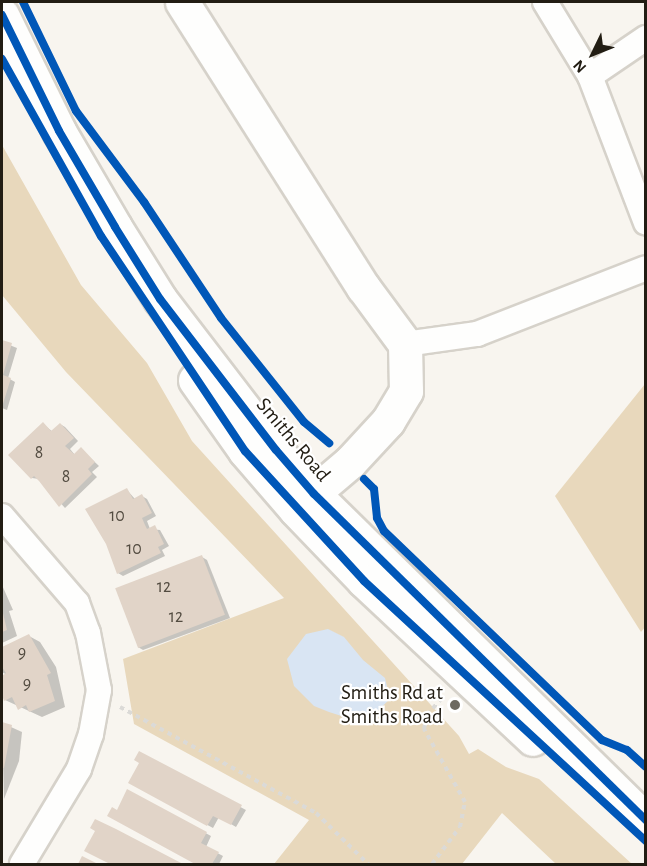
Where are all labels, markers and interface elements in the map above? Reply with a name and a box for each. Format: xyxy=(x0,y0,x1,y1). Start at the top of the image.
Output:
north arrow xyxy=(563,24,623,84)
text: N xyxy=(570,57,589,76)
street label: Smiths Road xyxy=(250,393,336,487)
house number: 8 xyxy=(35,442,43,464)
house number: 8 xyxy=(62,466,70,488)
house number: 10 xyxy=(109,505,125,527)
house number: 10 xyxy=(126,538,142,560)
house number: 12 xyxy=(157,576,171,598)
house number: 12 xyxy=(169,606,183,628)
house number: 9 xyxy=(18,642,26,664)
house number: 9 xyxy=(23,673,31,695)
place label: Smiths Rd at Smiths Road xyxy=(341,680,443,730)
marker: Smiths Rd at Smiths Road xyxy=(448,698,462,712)

